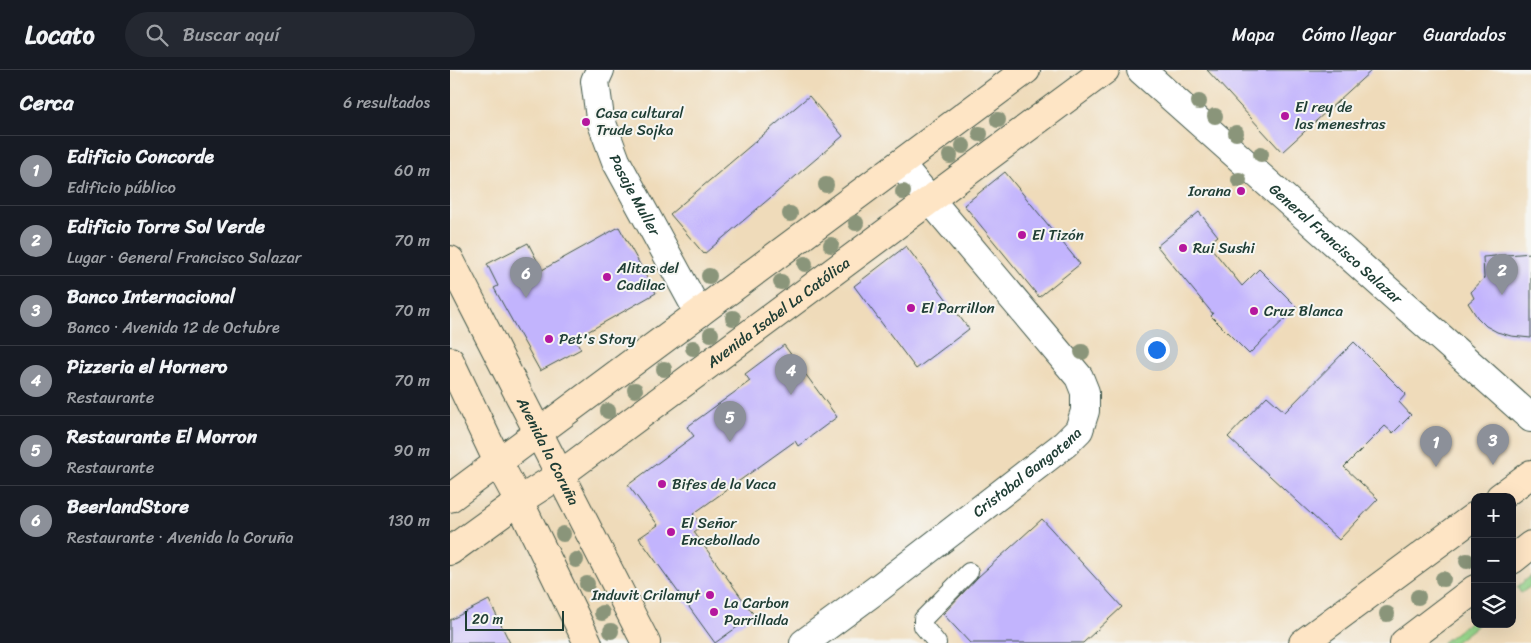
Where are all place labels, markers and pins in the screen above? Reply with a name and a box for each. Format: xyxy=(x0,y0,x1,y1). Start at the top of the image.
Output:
place label: El rey de las menestras xyxy=(1295,94,1386,137)
place label: Casa cultural Trude Sojka xyxy=(596,100,684,143)
marker: El rey de las menestras xyxy=(1279,110,1291,122)
marker: Casa cultural Trude Sojka xyxy=(580,116,592,128)
place label: Iorana xyxy=(1187,178,1231,204)
marker: Iorana xyxy=(1235,185,1247,197)
place label: El Tizón xyxy=(1032,222,1084,248)
marker: El Tizón xyxy=(1016,229,1028,241)
place label: Rui Sushi xyxy=(1193,235,1255,261)
marker: Rui Sushi xyxy=(1177,242,1189,254)
pin: 2 xyxy=(1486,254,1518,295)
place label: Alitas del Cadilac xyxy=(616,255,680,298)
pin: 6 xyxy=(510,257,542,298)
marker: Alitas del Cadilac xyxy=(601,271,613,283)
place label: El Parrillon xyxy=(921,295,995,321)
place label: Cruz Blanca xyxy=(1264,298,1344,324)
marker: El Parrillon xyxy=(905,302,917,314)
marker: Cruz Blanca xyxy=(1248,305,1260,317)
place label: Pet's Story xyxy=(559,326,636,352)
marker: Pet's Story xyxy=(543,333,555,345)
pin: 4 xyxy=(775,354,807,395)
pin: 5 xyxy=(714,401,746,442)
pin: 3 xyxy=(1477,424,1509,465)
pin: 1 xyxy=(1420,426,1452,467)
place label: Bifes de la Vaca xyxy=(672,471,776,497)
marker: Bifes de la Vaca xyxy=(656,478,668,490)
place label: El Señor Encebollado xyxy=(681,510,760,553)
marker: El Señor Encebollado xyxy=(665,526,677,538)
place label: Induvit Crilamyt xyxy=(591,582,701,608)
marker: Induvit Crilamyt xyxy=(704,589,716,601)
place label: La Carbon Parrillada xyxy=(724,590,789,633)
marker: La Carbon Parrillada xyxy=(708,606,720,618)

